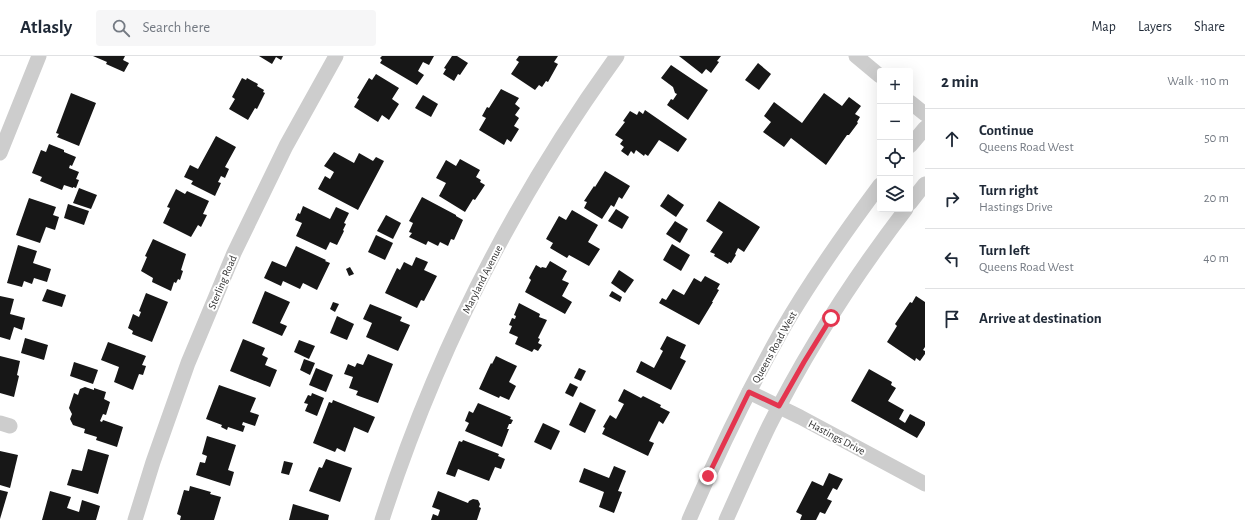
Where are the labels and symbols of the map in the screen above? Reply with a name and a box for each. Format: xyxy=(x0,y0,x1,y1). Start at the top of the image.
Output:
street label: Maryland Avenue xyxy=(461,243,504,315)
street label: Sterling Road xyxy=(206,253,239,311)
street label: Queens Road West xyxy=(750,309,799,385)
route start xyxy=(822,309,840,327)
street label: Hastings Drive xyxy=(807,418,867,457)
route end xyxy=(699,467,717,485)

